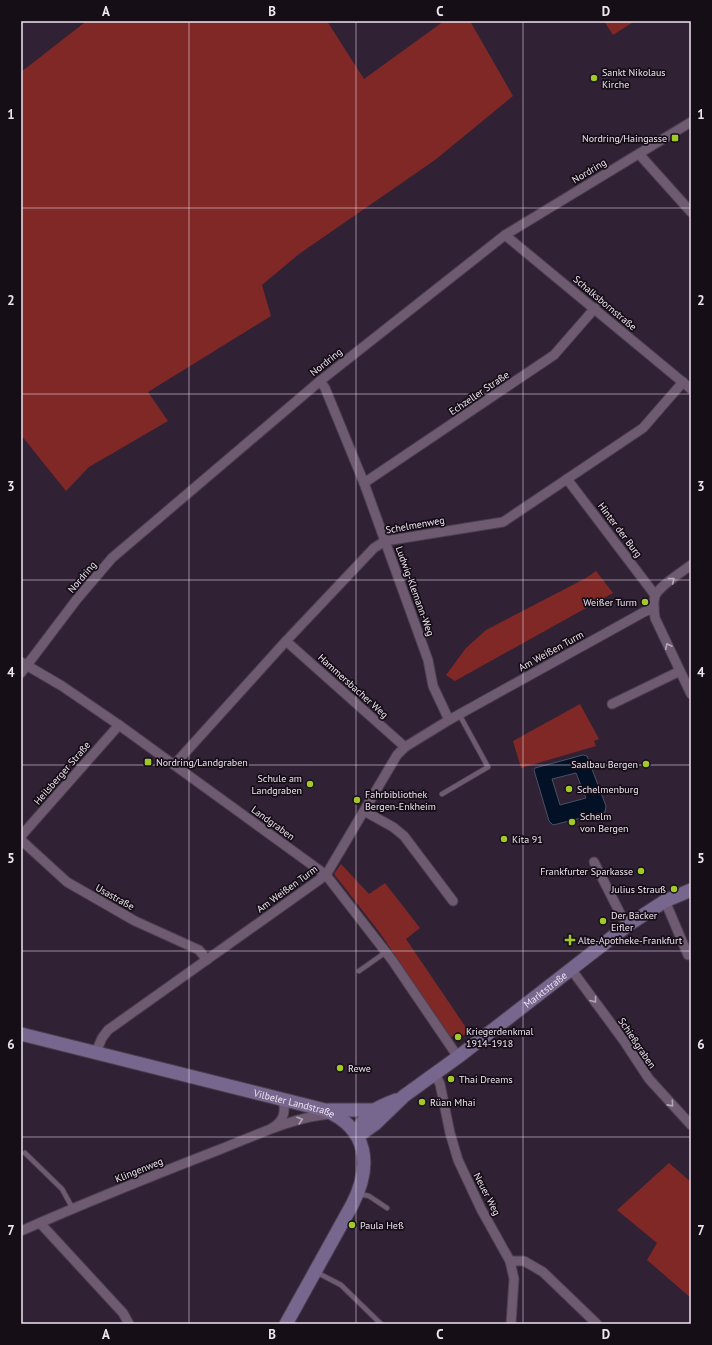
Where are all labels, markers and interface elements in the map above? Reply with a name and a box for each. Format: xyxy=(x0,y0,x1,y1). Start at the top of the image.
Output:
text: A xyxy=(102,3,110,20)
text: B xyxy=(268,3,276,20)
text: C xyxy=(436,3,444,20)
text: D xyxy=(602,3,610,20)
place label: Sankt Nikolaus Kirche xyxy=(602,66,666,91)
marker: Sankt Nikolaus Kirche xyxy=(589,73,599,83)
text: 1 xyxy=(7,106,15,123)
text: 1 xyxy=(697,106,705,123)
place label: Nordring/Haingasse xyxy=(582,132,667,145)
marker: Nordring/Haingasse xyxy=(670,133,680,143)
street label: Nordring xyxy=(569,156,609,186)
street label: Schalksbornstraße xyxy=(571,273,639,333)
text: 2 xyxy=(7,292,15,309)
text: 2 xyxy=(697,292,705,309)
street label: Nordring xyxy=(307,345,345,379)
street label: Echzeller Straße xyxy=(446,368,512,418)
text: 3 xyxy=(7,478,15,495)
text: 3 xyxy=(697,478,705,495)
street label: Hinter der Burg xyxy=(595,500,645,560)
street label: Schelmenweg xyxy=(385,513,445,537)
street label: Ludwig-Klemann-Weg xyxy=(393,544,437,638)
street label: Nordring xyxy=(65,558,99,596)
one-way arrow xyxy=(668,577,675,584)
place label: Weißer Turm xyxy=(583,596,637,609)
marker: Weißer Turm xyxy=(640,597,650,607)
street label: Am Weißen Turm xyxy=(516,628,586,674)
one-way arrow xyxy=(665,643,673,651)
street label: Hammersbacher Weg xyxy=(315,651,391,721)
text: 4 xyxy=(7,664,15,681)
text: 4 xyxy=(697,664,705,681)
street label: Heilsberger Straße xyxy=(31,739,93,807)
place label: Nordring/Landgraben xyxy=(156,756,248,769)
marker: Nordring/Landgraben xyxy=(143,757,153,767)
place label: Saalbau Bergen xyxy=(571,758,638,771)
marker: Saalbau Bergen xyxy=(641,759,651,769)
place label: Schule am Landgraben xyxy=(252,772,302,797)
marker: Schule am Landgraben xyxy=(305,779,315,789)
place label: Schelmenburg xyxy=(577,783,639,796)
marker: Schelmenburg xyxy=(564,784,574,794)
place label: Fahrbibliothek Bergen-Enkheim xyxy=(365,788,436,813)
marker: Fahrbibliothek Bergen-Enkheim xyxy=(352,795,362,805)
street label: Landgraben xyxy=(249,803,297,843)
place label: Schelm von Bergen xyxy=(580,810,628,835)
marker: Schelm von Bergen xyxy=(567,817,577,827)
place label: Kita 91 xyxy=(512,833,543,846)
marker: Kita 91 xyxy=(499,834,509,844)
text: 5 xyxy=(7,850,15,867)
text: 5 xyxy=(697,850,705,867)
street label: Am Weißen Turm xyxy=(254,862,320,916)
place label: Frankfurter Sparkasse xyxy=(540,865,633,878)
marker: Frankfurter Sparkasse xyxy=(636,866,646,876)
street label: Usastraße xyxy=(93,881,137,913)
place label: Julius Strauß xyxy=(610,883,666,896)
marker: Julius Strauß xyxy=(669,884,679,894)
place label: Der Bäcker Eifler xyxy=(611,909,658,934)
marker: Der Bäcker Eifler xyxy=(598,916,608,926)
place label: Alte-Apotheke-Frankfurt xyxy=(578,934,683,947)
marker: Alte-Apotheke-Frankfurt xyxy=(565,935,575,945)
street label: Marktstraße xyxy=(521,968,569,1010)
one-way arrow xyxy=(589,996,597,1003)
street label: Schießgraben xyxy=(615,1015,659,1071)
place label: Kriegerdenkmal 1914-1918 xyxy=(466,1025,534,1050)
marker: Kriegerdenkmal 1914-1918 xyxy=(453,1032,463,1042)
text: 6 xyxy=(7,1036,15,1053)
text: 6 xyxy=(697,1036,705,1053)
place label: Rewe xyxy=(348,1062,371,1075)
marker: Rewe xyxy=(335,1063,345,1073)
place label: Thai Dreams xyxy=(459,1073,513,1086)
marker: Thai Dreams xyxy=(446,1074,456,1084)
street label: Vilbeler Landstraße xyxy=(251,1086,338,1120)
place label: Rüan Mhai xyxy=(430,1096,475,1109)
marker: Rüan Mhai xyxy=(417,1097,427,1107)
one-way arrow xyxy=(666,1099,674,1107)
one-way arrow xyxy=(296,1116,303,1125)
street label: Klingenweg xyxy=(113,1154,165,1186)
street label: Neuer Weg xyxy=(471,1170,503,1218)
place label: Paula Heß xyxy=(360,1219,404,1232)
marker: Paula Heß xyxy=(347,1220,357,1230)
text: 7 xyxy=(7,1222,15,1239)
text: 7 xyxy=(697,1222,705,1239)
text: A xyxy=(102,1326,110,1343)
text: B xyxy=(268,1326,276,1343)
text: C xyxy=(436,1326,444,1343)
text: D xyxy=(602,1326,610,1343)

